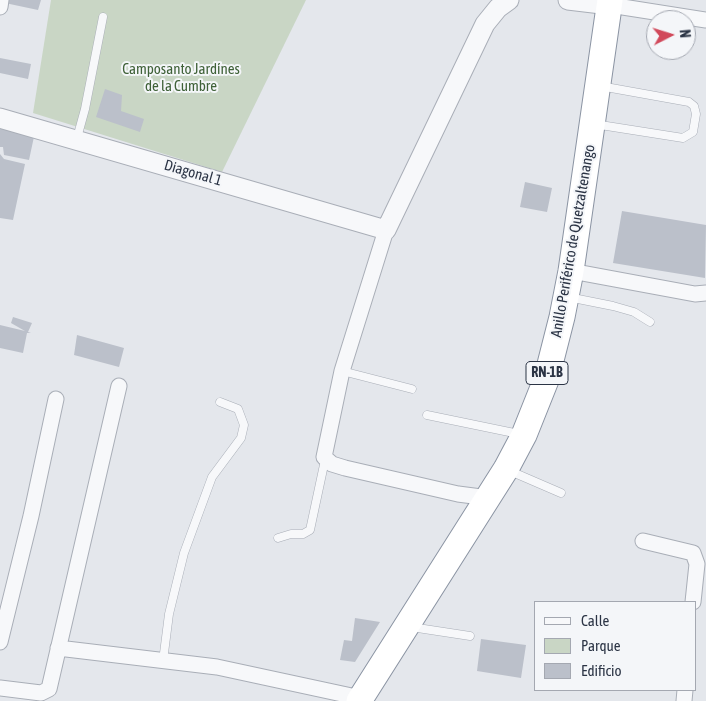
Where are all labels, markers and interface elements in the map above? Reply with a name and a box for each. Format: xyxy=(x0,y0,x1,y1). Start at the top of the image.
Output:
north arrow xyxy=(646,10,696,60)
text: N xyxy=(677,29,693,39)
park label: Camposanto Jardínes de la Cumbre xyxy=(122,60,240,95)
street label: Anillo Periférico de Quetzaltenango xyxy=(547,143,599,339)
street label: Diagonal 1 xyxy=(162,156,224,190)
road number: RN-1B xyxy=(526,362,568,384)
legend xyxy=(534,601,696,691)
text: Calle xyxy=(581,612,609,629)
text: Parque xyxy=(581,637,621,654)
text: Edificio xyxy=(581,662,622,679)

